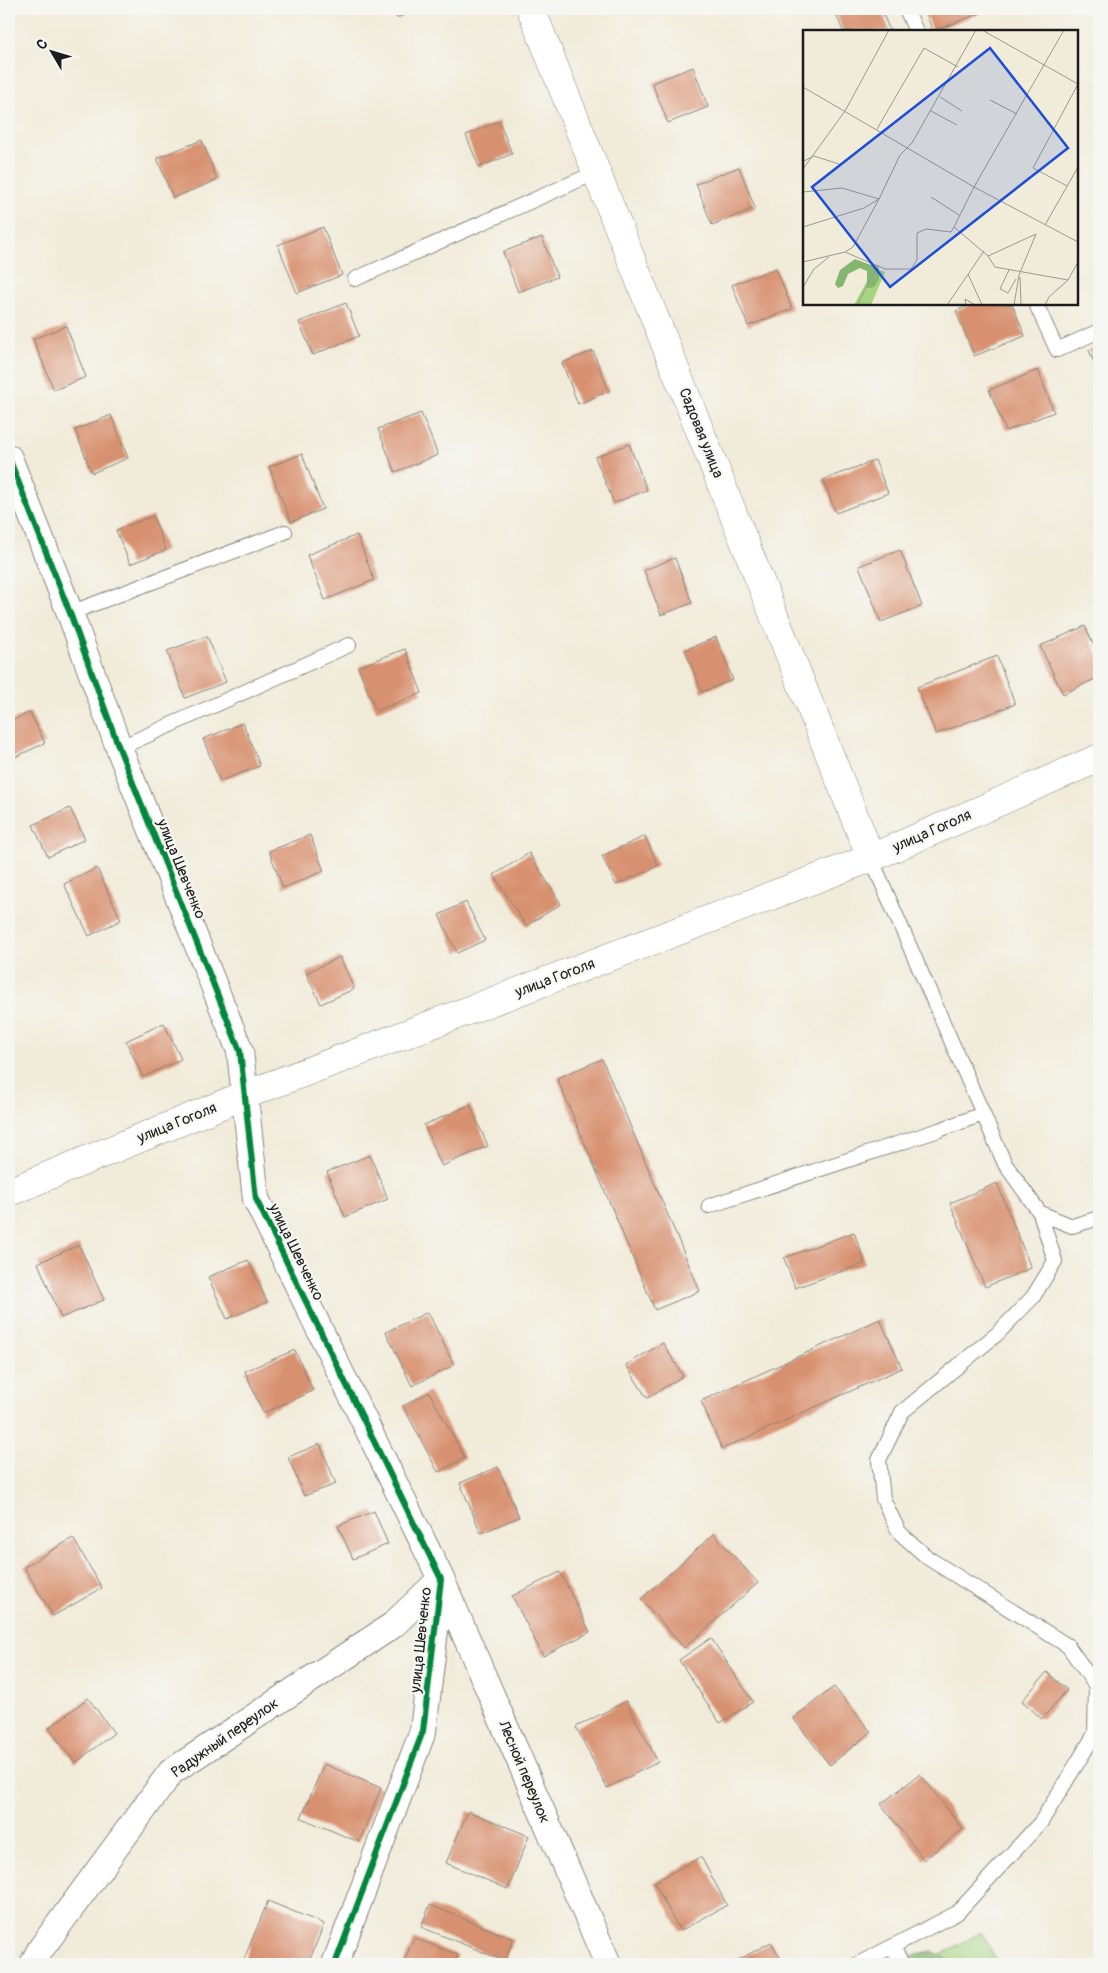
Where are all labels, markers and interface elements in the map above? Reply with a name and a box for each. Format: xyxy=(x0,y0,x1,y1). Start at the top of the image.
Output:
north arrow xyxy=(28,28,78,78)
inset map xyxy=(803,30,1078,305)
text: С xyxy=(33,35,52,53)
street label: Садовая улица xyxy=(674,385,728,481)
street label: улица Гоголя xyxy=(889,805,974,857)
street label: улица Шевченко xyxy=(152,815,210,922)
street label: улица Гоголя xyxy=(511,954,598,1002)
street label: улица Гоголя xyxy=(134,1098,219,1148)
street label: улица Шевченко xyxy=(264,1199,328,1304)
street label: улица Шевченко xyxy=(406,1586,436,1695)
street label: Радужный переулок xyxy=(168,1694,283,1782)
street label: Лесной переулок xyxy=(493,1717,554,1826)

